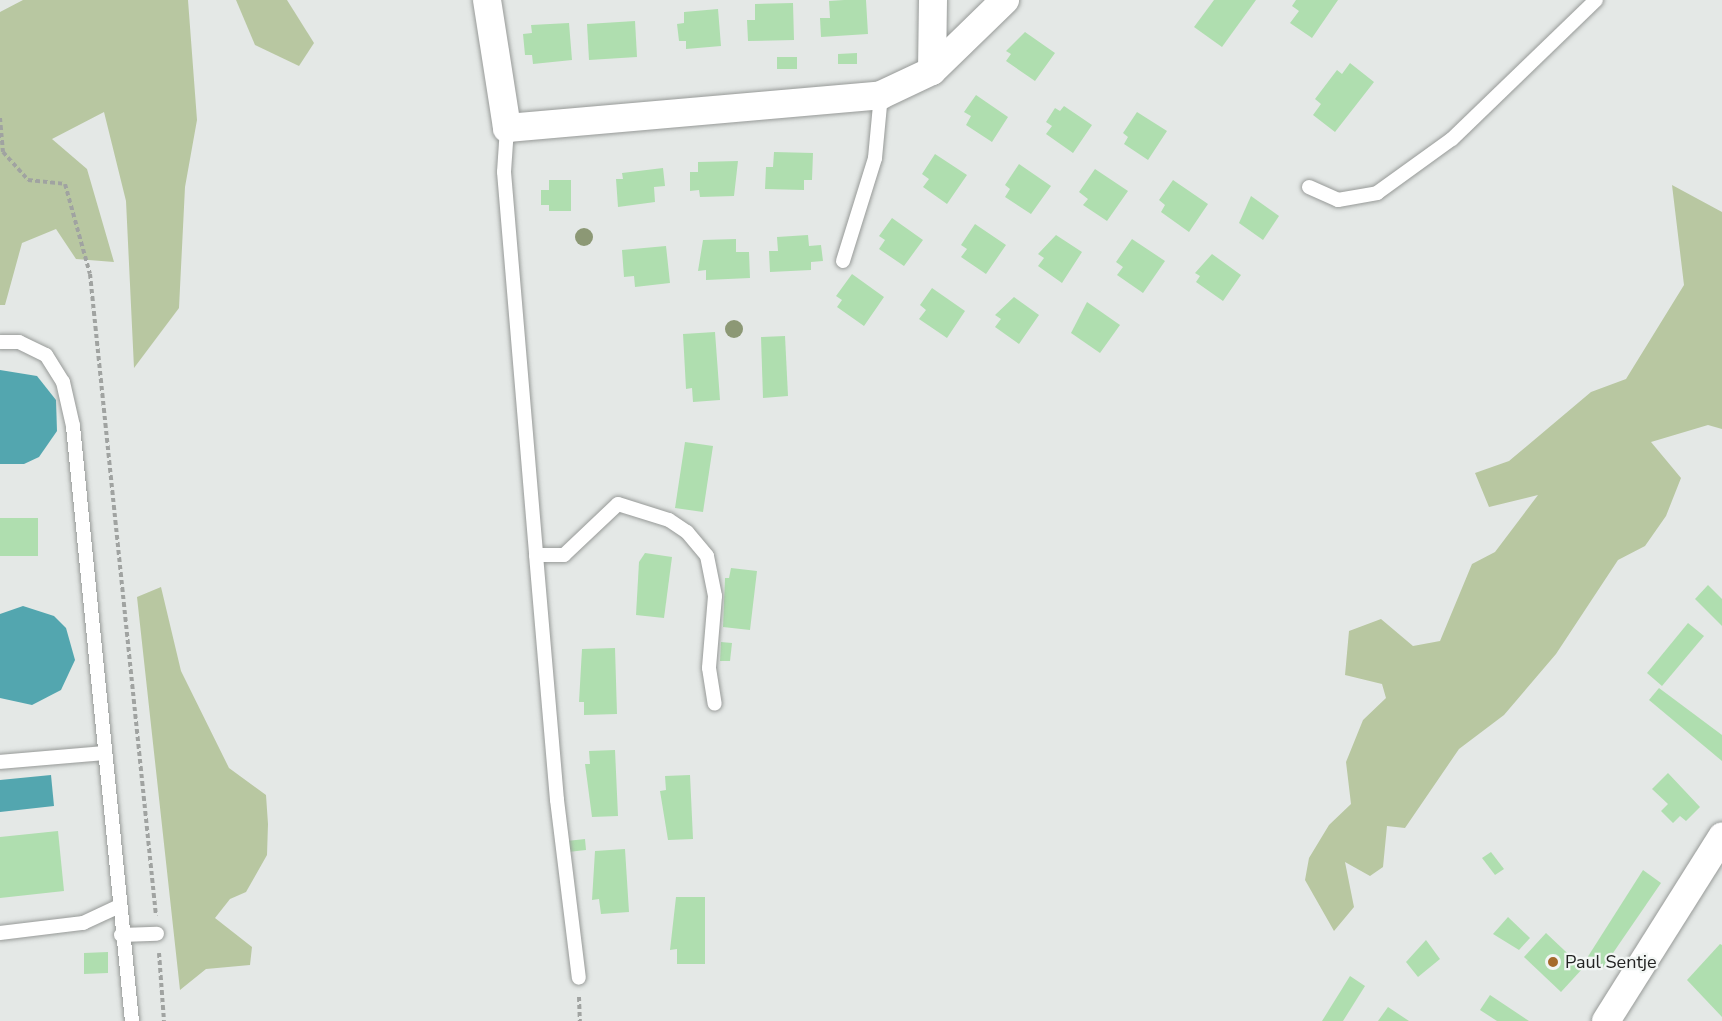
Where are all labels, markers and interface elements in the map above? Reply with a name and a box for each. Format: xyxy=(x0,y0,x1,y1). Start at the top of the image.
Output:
place label: Paul Sentje xyxy=(1565,951,1657,973)
marker: Paul Sentje xyxy=(1546,955,1560,969)

